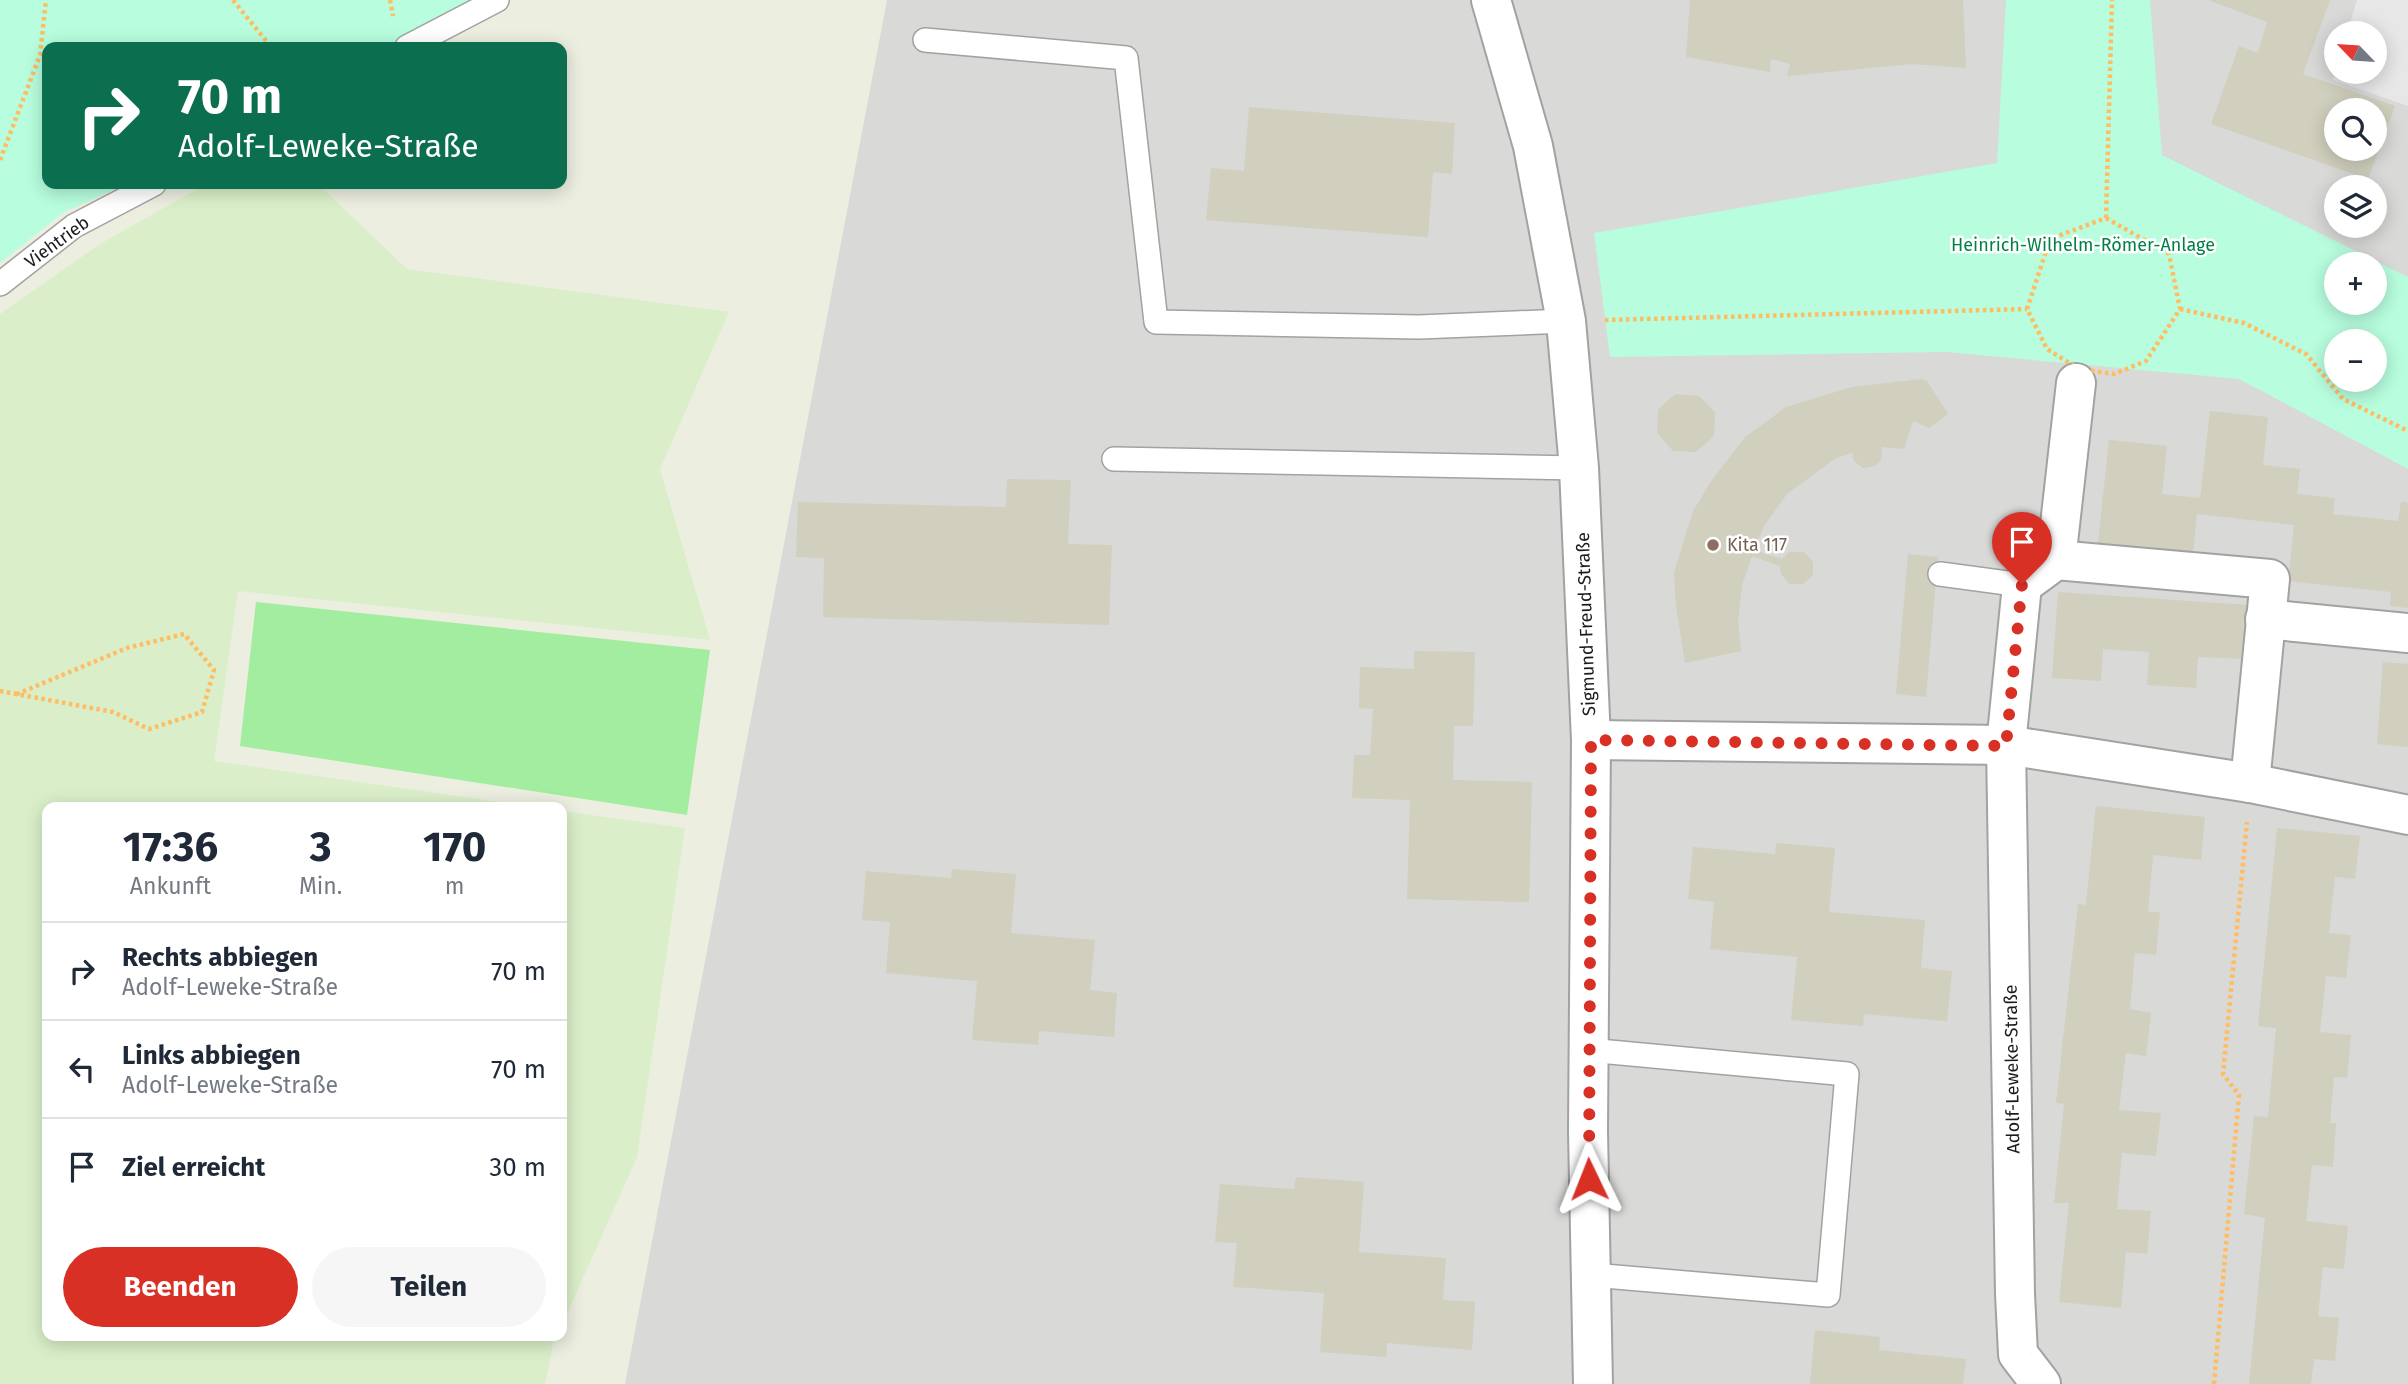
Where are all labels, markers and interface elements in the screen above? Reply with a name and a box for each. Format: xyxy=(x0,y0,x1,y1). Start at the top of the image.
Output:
north arrow xyxy=(2324,21,2387,84)
map controls xyxy=(2324,21,2387,392)
text: 70 m xyxy=(178,67,282,126)
icon: right xyxy=(63,70,154,161)
button: search xyxy=(2324,98,2387,161)
text: Adolf-Leweke-Straße xyxy=(178,127,479,165)
button: layers xyxy=(2324,175,2387,238)
street label: Viehtrieb xyxy=(20,211,94,273)
park label: Heinrich-Wilhelm-Römer-Anlage xyxy=(1951,234,2215,256)
button: + xyxy=(2324,252,2387,315)
button: − xyxy=(2324,329,2387,392)
pin xyxy=(1992,512,2052,584)
icon: arrive xyxy=(2003,523,2041,561)
street label: Sigmund-Freud-Straße xyxy=(1572,532,1600,716)
place label: Kita 117 xyxy=(1727,534,1787,556)
marker: Kita 117 xyxy=(1705,537,1721,553)
text: 17:36 xyxy=(123,822,218,872)
text: 3 xyxy=(310,822,331,872)
text: 170 xyxy=(423,822,486,872)
text: Ankunft xyxy=(130,872,211,900)
text: Min. xyxy=(299,872,342,900)
text: m xyxy=(445,872,464,900)
text: Rechts abbiegen xyxy=(122,942,318,973)
icon: right xyxy=(63,952,101,990)
text: 70 m xyxy=(491,956,546,987)
text: Adolf-Leweke-Straße xyxy=(122,973,338,1001)
street label: Adolf-Leweke-Straße xyxy=(2000,984,2024,1154)
text: Links abbiegen xyxy=(122,1040,301,1071)
icon: left xyxy=(63,1050,101,1088)
text: 70 m xyxy=(491,1054,546,1085)
text: Adolf-Leweke-Straße xyxy=(122,1071,338,1099)
position arrow xyxy=(1552,1142,1626,1216)
icon: arrive xyxy=(63,1148,101,1186)
text: Ziel erreicht xyxy=(122,1152,265,1183)
text: 30 m xyxy=(489,1152,546,1183)
button: Beenden xyxy=(63,1247,298,1327)
button: Teilen xyxy=(312,1247,546,1327)

